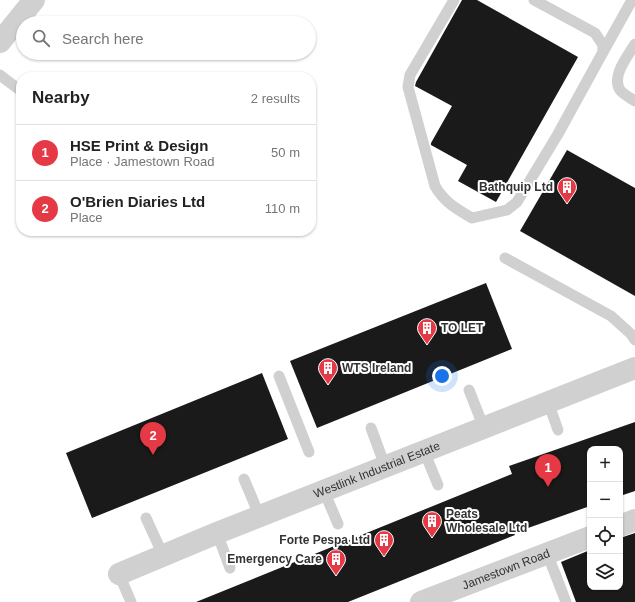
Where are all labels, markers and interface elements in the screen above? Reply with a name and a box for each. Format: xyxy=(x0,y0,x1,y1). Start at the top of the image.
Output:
search box xyxy=(16,16,316,60)
icon: search xyxy=(30,27,52,49)
text: Search here xyxy=(62,30,144,47)
text: Nearby xyxy=(32,88,90,107)
text: 2 results xyxy=(251,91,300,106)
text: HSE Print & Design xyxy=(70,137,208,154)
text: 1 xyxy=(41,145,49,160)
text: 50 m xyxy=(271,145,300,160)
text: Place · Jamestown Road xyxy=(70,154,215,169)
building icon: Bathquip Ltd xyxy=(556,176,578,204)
place label: Bathquip Ltd xyxy=(479,180,553,194)
text: O'Brien Diaries Ltd xyxy=(70,193,205,210)
text: 2 xyxy=(41,201,49,216)
text: 110 m xyxy=(265,201,300,216)
text: Place xyxy=(70,210,103,225)
building icon: TO LET xyxy=(416,317,438,345)
place label: TO LET xyxy=(441,321,484,335)
building icon: WTS Ireland xyxy=(317,357,339,385)
place label: WTS Ireland xyxy=(342,361,411,375)
your location xyxy=(432,366,452,386)
pin: 2 xyxy=(140,422,166,455)
street label: Westlink Industrial Estate xyxy=(312,439,442,501)
map controls xyxy=(587,446,623,590)
button: + xyxy=(587,446,623,482)
pin: 1 xyxy=(535,454,561,487)
button: − xyxy=(587,482,623,518)
place label: Peats Wholesale Ltd xyxy=(446,507,527,535)
building icon: Peats Wholesale Ltd xyxy=(421,510,443,538)
button: locate xyxy=(587,518,623,554)
building icon: Forte Pespa Ltd xyxy=(373,529,395,557)
place label: Forte Pespa Ltd xyxy=(279,533,370,547)
street label: Jamestown Road xyxy=(460,546,552,593)
building icon: Emergency Care xyxy=(325,548,347,576)
place label: Emergency Care xyxy=(227,552,322,566)
button: layers xyxy=(587,554,623,590)

